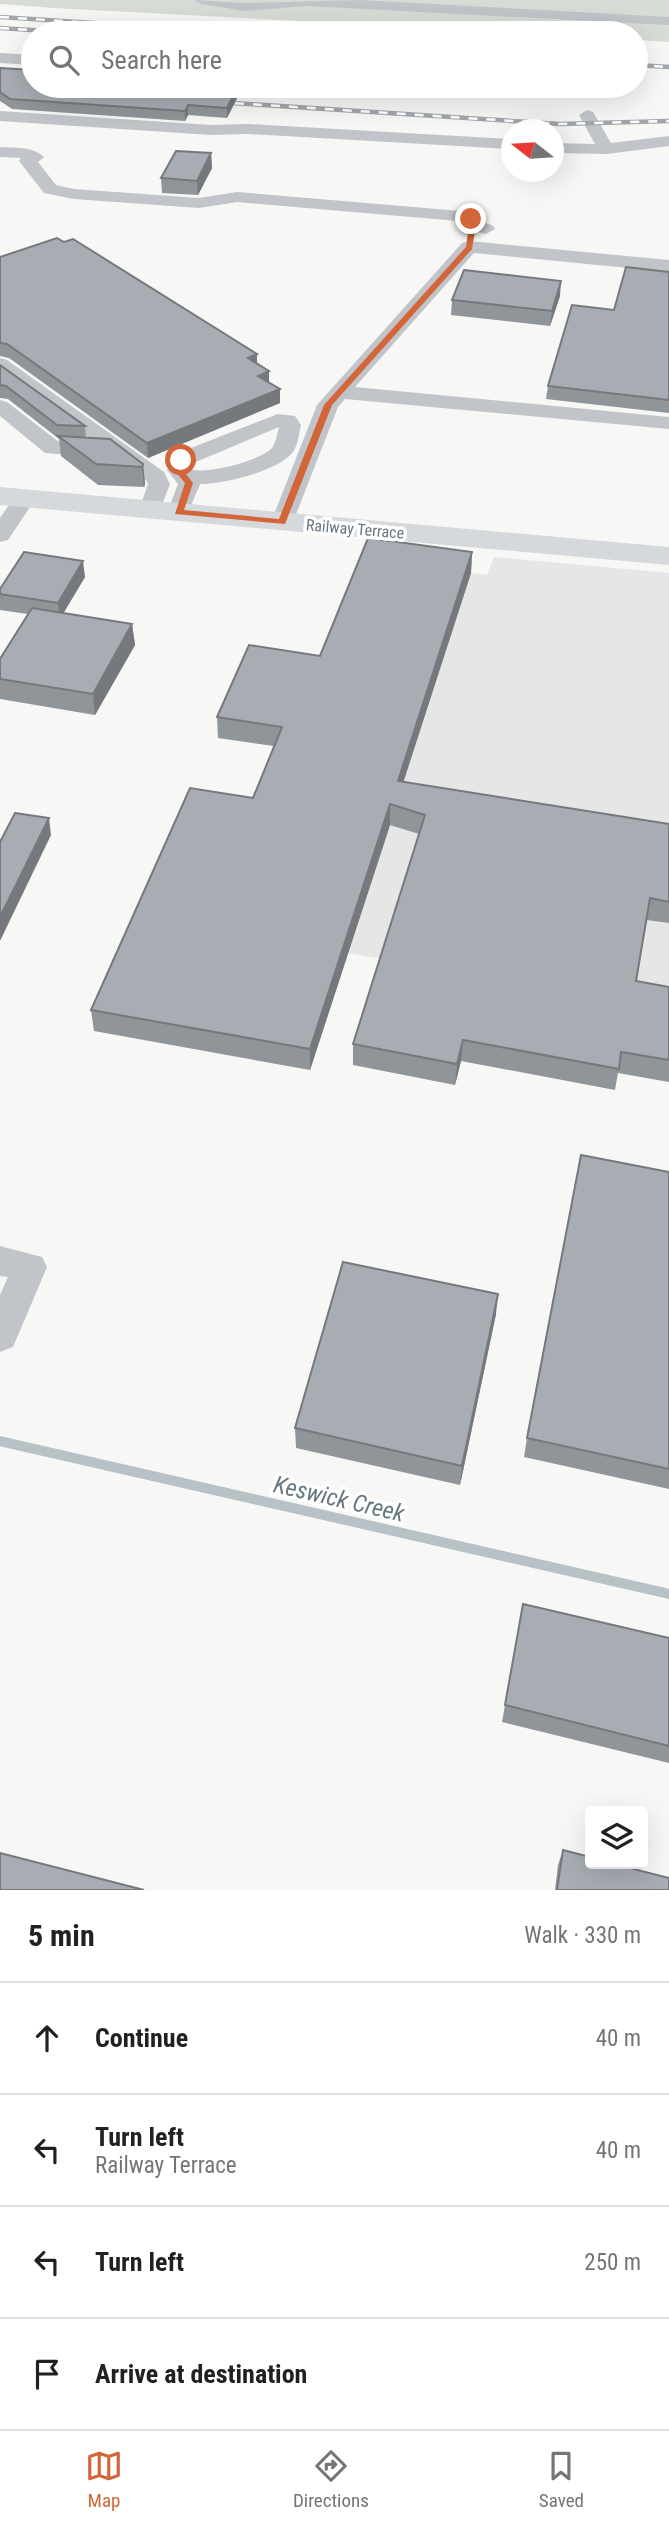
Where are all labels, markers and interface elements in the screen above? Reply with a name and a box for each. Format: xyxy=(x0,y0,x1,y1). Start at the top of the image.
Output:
search box xyxy=(21,21,648,98)
icon: search xyxy=(45,41,83,79)
text: Search here xyxy=(101,45,222,75)
north arrow xyxy=(501,119,564,182)
route end xyxy=(455,203,486,234)
route start xyxy=(165,444,196,475)
street label: Railway Terrace xyxy=(305,515,405,543)
water label: Keswick Creek xyxy=(271,1470,408,1528)
map controls xyxy=(585,1806,648,1869)
button: layers xyxy=(585,1806,648,1869)
text: 5 min xyxy=(28,1918,95,1953)
text: Walk · 330 m xyxy=(524,1922,641,1949)
icon: ahead xyxy=(28,2019,66,2057)
text: Continue xyxy=(95,2023,188,2053)
text: 40 m xyxy=(596,2025,641,2052)
text: Turn left xyxy=(95,2122,184,2152)
icon: left xyxy=(28,2131,66,2169)
text: 40 m xyxy=(596,2137,641,2164)
text: Railway Terrace xyxy=(95,2152,237,2179)
icon: left xyxy=(28,2243,66,2281)
text: Turn left xyxy=(95,2247,184,2277)
text: 250 m xyxy=(584,2249,641,2276)
icon: arrive xyxy=(28,2355,66,2393)
text: Arrive at destination xyxy=(95,2359,307,2389)
tab: Map xyxy=(85,2447,123,2512)
tab: Directions xyxy=(293,2447,369,2512)
tab: Saved xyxy=(539,2447,584,2512)

